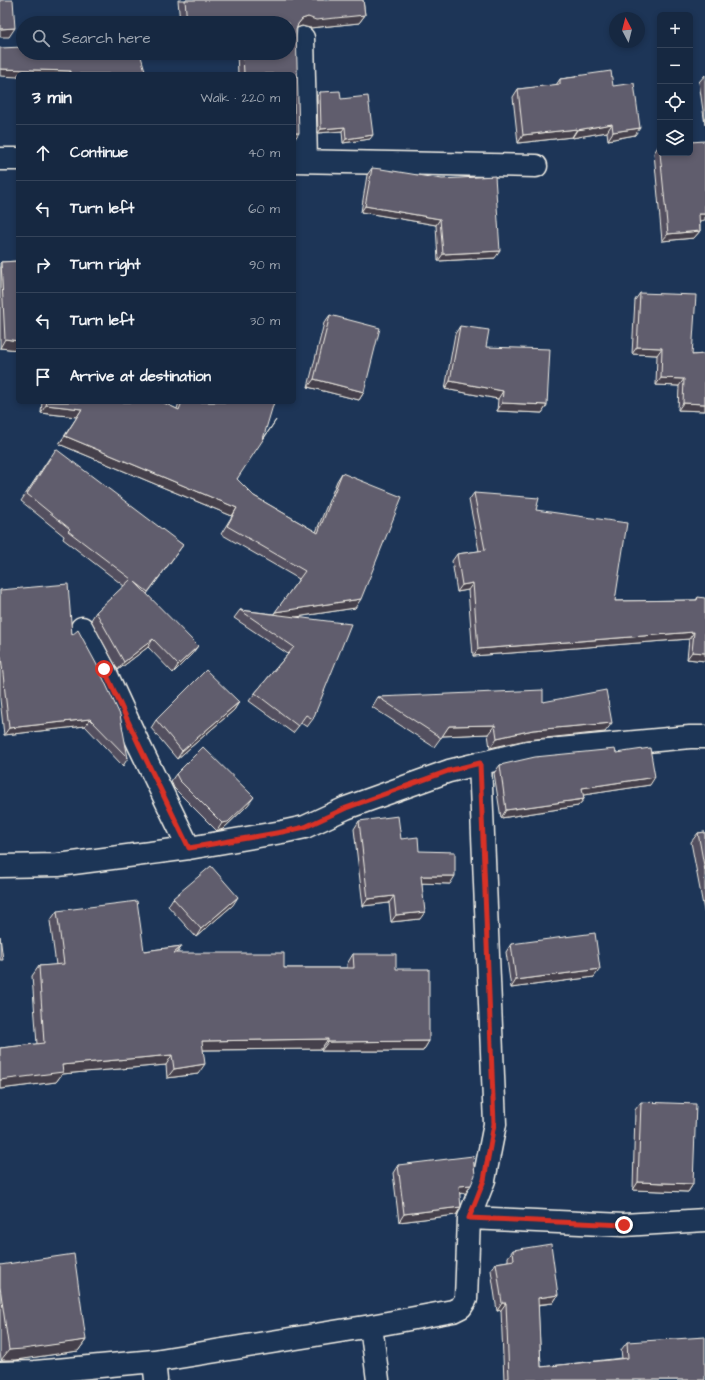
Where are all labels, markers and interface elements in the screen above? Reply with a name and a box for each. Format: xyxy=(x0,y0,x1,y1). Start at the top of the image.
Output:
north arrow xyxy=(609,12,645,48)
map controls xyxy=(657,12,693,156)
button: + xyxy=(657,12,693,48)
search box xyxy=(16,16,296,60)
icon: search xyxy=(30,27,52,49)
text: Search here xyxy=(62,28,151,49)
button: − xyxy=(657,48,693,84)
button: locate xyxy=(657,84,693,120)
text: 3 min xyxy=(32,86,72,110)
text: Walk · 220 m xyxy=(200,89,280,107)
button: layers xyxy=(657,120,693,156)
icon: ahead xyxy=(32,142,54,164)
text: Continue xyxy=(70,142,128,163)
text: 40 m xyxy=(248,144,280,162)
icon: left xyxy=(32,198,54,220)
text: Turn left xyxy=(70,198,134,219)
text: 60 m xyxy=(248,200,280,218)
icon: right xyxy=(32,254,54,276)
text: Turn right xyxy=(70,254,141,275)
text: 90 m xyxy=(249,256,280,274)
icon: left xyxy=(32,310,54,332)
text: Turn left xyxy=(70,310,134,331)
text: 30 m xyxy=(250,312,280,330)
icon: arrive xyxy=(32,366,54,388)
text: Arrive at destination xyxy=(70,366,211,387)
route start xyxy=(95,660,113,678)
route end xyxy=(615,1216,633,1234)

